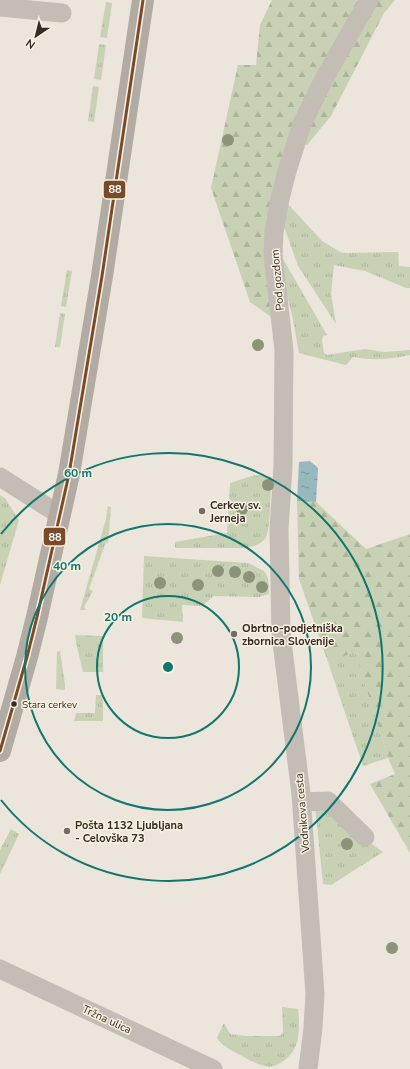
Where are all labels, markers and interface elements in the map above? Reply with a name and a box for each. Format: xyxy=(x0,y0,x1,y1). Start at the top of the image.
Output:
north arrow xyxy=(16,16,56,56)
text: N xyxy=(23,35,38,52)
line badge: 88 xyxy=(103,180,126,199)
text: 88 xyxy=(108,182,122,197)
street label: Pod gozdom xyxy=(267,249,288,311)
text: 60 m xyxy=(64,465,92,481)
place label: Cerkev sv. Jerneja xyxy=(209,498,261,526)
marker: Cerkev sv. Jerneja xyxy=(197,506,207,516)
line badge: 88 xyxy=(43,527,66,546)
text: 88 xyxy=(48,530,62,545)
text: 40 m xyxy=(53,558,81,574)
text: 20 m xyxy=(104,609,132,625)
place label: Obrtno-podjetniška zbornica Slovenije xyxy=(242,621,343,649)
marker: Obrtno-podjetniška zbornica Slovenije xyxy=(229,629,239,639)
centre of rings xyxy=(161,660,175,674)
place label: Stara cerkev xyxy=(22,698,78,712)
marker: Stara cerkev xyxy=(9,699,19,709)
street label: Vodnikova cesta xyxy=(292,772,314,854)
place label: Pošta 1132 Ljubljana - Celovška 73 xyxy=(75,818,183,846)
marker: Pošta 1132 Ljubljana - Celovška 73 xyxy=(62,826,72,836)
street label: Tržna ulica xyxy=(80,1002,134,1037)

